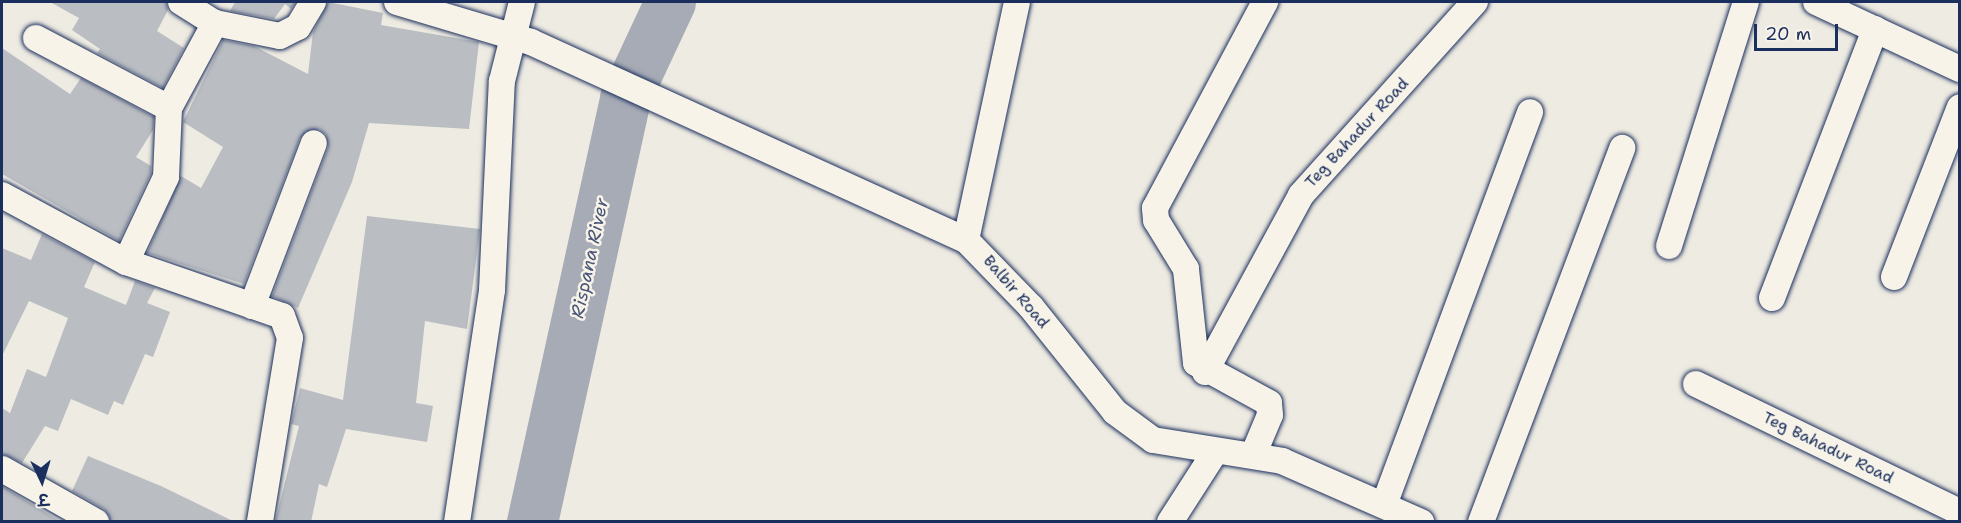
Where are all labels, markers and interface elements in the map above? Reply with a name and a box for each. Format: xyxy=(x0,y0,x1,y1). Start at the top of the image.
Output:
scale bar xyxy=(1757,12,1841,50)
text: 20 m xyxy=(1765,22,1811,46)
street label: Teg Bahadur Road xyxy=(1301,74,1413,192)
water label: Rispana River xyxy=(567,196,613,320)
street label: Balbir Road xyxy=(979,251,1053,333)
street label: Teg Bahadur Road xyxy=(1760,408,1896,488)
north arrow xyxy=(12,451,72,511)
text: उ xyxy=(37,489,49,510)

